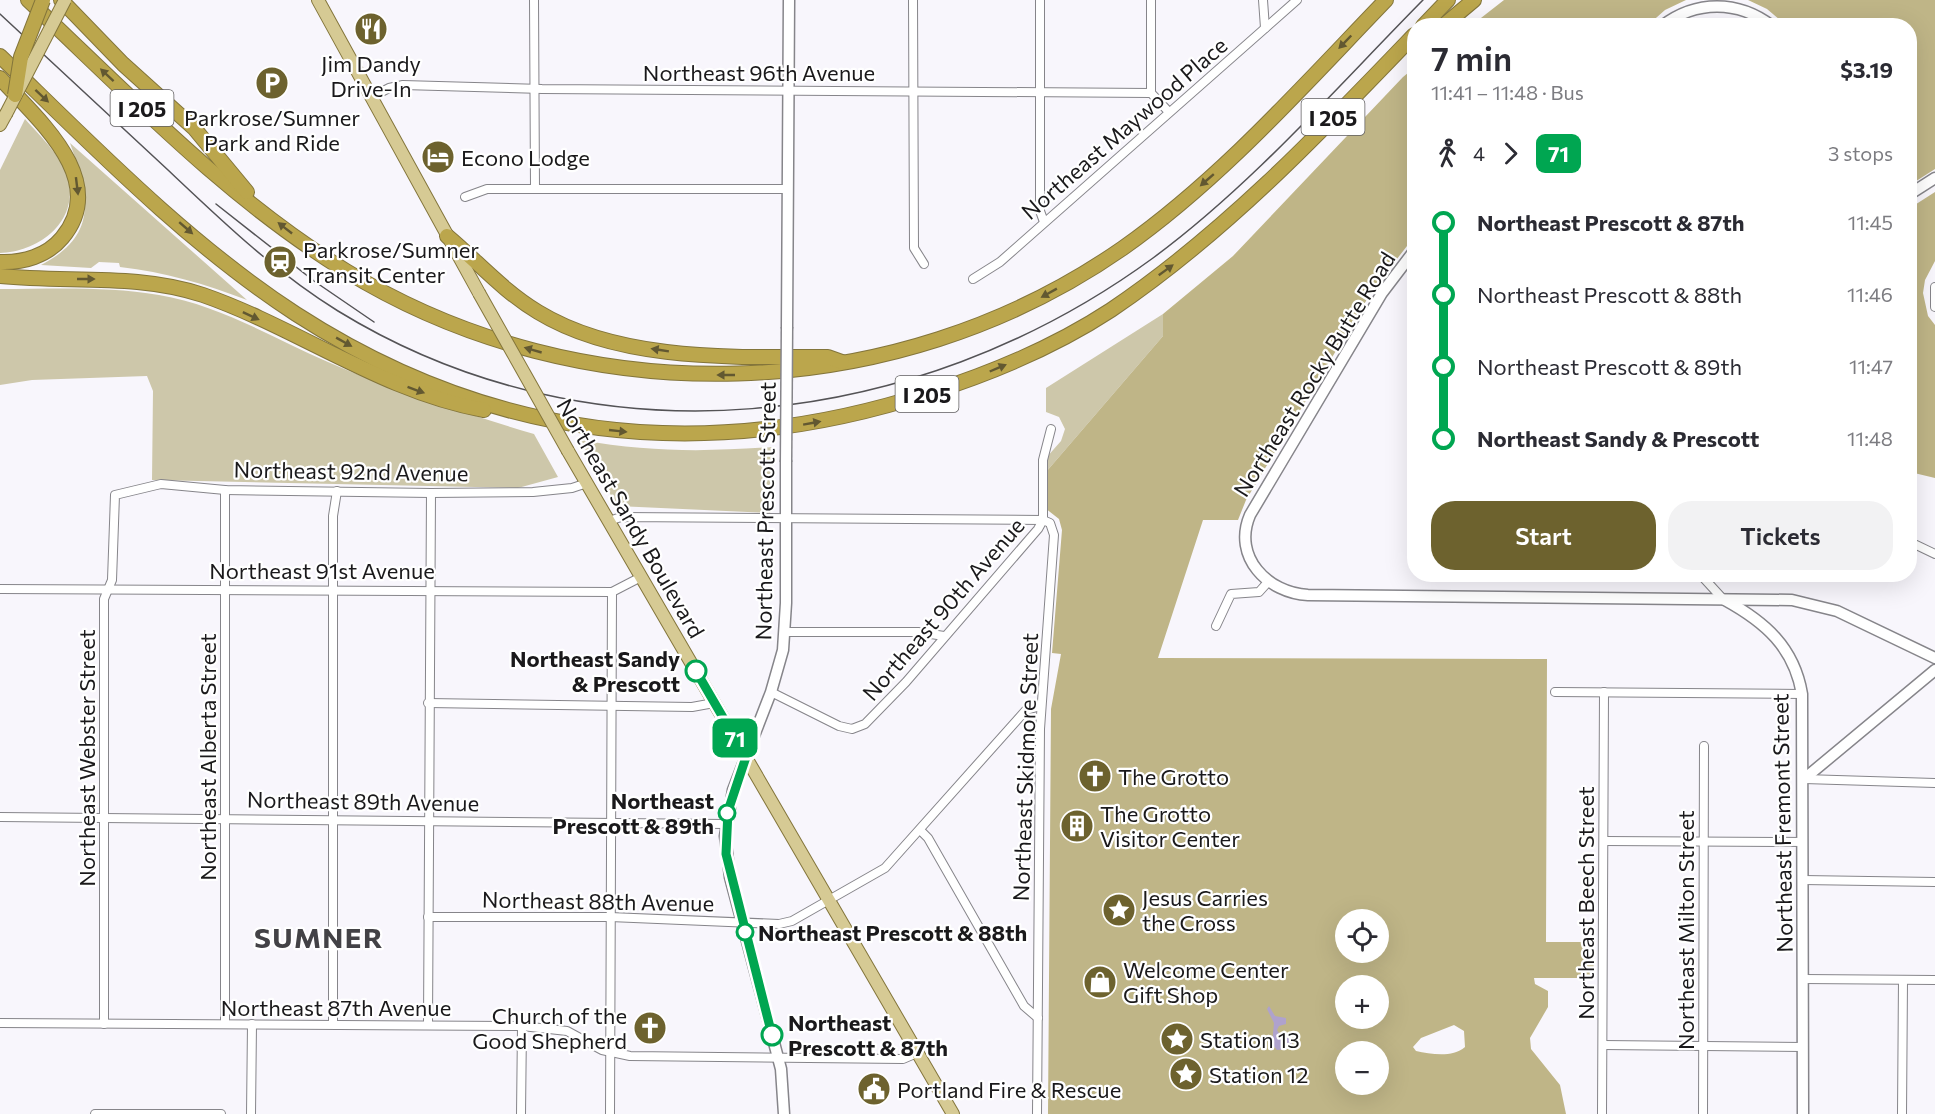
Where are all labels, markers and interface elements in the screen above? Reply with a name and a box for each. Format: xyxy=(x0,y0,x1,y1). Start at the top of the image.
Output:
restaurant icon: Jim Dandy Drive-In xyxy=(353,11,389,47)
street label: Northeast Maywood Place xyxy=(1016,31,1232,225)
one-way arrow xyxy=(1338,35,1352,50)
text: 7 min xyxy=(1431,37,1512,78)
place label: Jim Dandy Drive-In xyxy=(321,50,421,102)
text: $3.19 xyxy=(1840,56,1893,83)
street label: Northeast 96th Avenue xyxy=(643,59,875,86)
parking icon: Parkrose/Sumner Park and Ride xyxy=(254,65,290,101)
one-way arrow xyxy=(100,68,115,82)
text: 11:41 – 11:48 · Bus xyxy=(1431,80,1584,104)
one-way arrow xyxy=(35,89,50,103)
road number: I 205 xyxy=(110,90,174,126)
road number: I 205 xyxy=(1302,99,1364,135)
place label: Parkrose/Sumner Park and Ride xyxy=(184,104,360,156)
icon: walk xyxy=(1431,137,1464,170)
icon: forward xyxy=(1494,137,1527,170)
hotel icon: Econo Lodge xyxy=(420,139,456,175)
text: 4 xyxy=(1473,141,1485,165)
text: 71 xyxy=(1548,141,1569,166)
text: 3 stops xyxy=(1828,141,1893,165)
place label: Econo Lodge xyxy=(461,144,590,171)
one-way arrow xyxy=(1200,173,1215,186)
one-way arrow xyxy=(72,177,82,196)
text: Northeast Prescott & 87th xyxy=(1477,209,1744,236)
text: 11:45 xyxy=(1848,210,1893,234)
one-way arrow xyxy=(178,222,194,235)
one-way arrow xyxy=(277,223,292,235)
place label: Parkrose/Sumner Transit Center xyxy=(303,236,479,288)
station icon: Parkrose/Sumner Transit Center xyxy=(262,244,298,280)
street label: Northeast Rocky Butte Road xyxy=(1227,247,1401,501)
one-way arrow xyxy=(1158,264,1174,276)
one-way arrow xyxy=(76,275,95,284)
text: Northeast Prescott & 88th xyxy=(1477,281,1742,308)
text: 11:46 xyxy=(1847,282,1893,306)
one-way arrow xyxy=(1040,287,1057,297)
one-way arrow xyxy=(242,311,259,320)
one-way arrow xyxy=(336,337,353,347)
one-way arrow xyxy=(524,345,543,355)
one-way arrow xyxy=(650,345,669,354)
text: Northeast Prescott & 89th xyxy=(1477,353,1742,380)
text: 11:47 xyxy=(1849,354,1893,378)
one-way arrow xyxy=(989,363,1007,372)
one-way arrow xyxy=(717,370,736,380)
road number: I 205 xyxy=(896,376,958,412)
street label: Northeast Prescott Street xyxy=(749,381,781,641)
one-way arrow xyxy=(407,385,425,395)
street label: Northeast Sandy Boulevard xyxy=(551,393,711,643)
one-way arrow xyxy=(802,418,821,427)
text: Northeast Sandy & Prescott xyxy=(1477,425,1759,452)
one-way arrow xyxy=(608,426,627,436)
text: 11:48 xyxy=(1847,426,1893,450)
street label: Northeast 92nd Avenue xyxy=(233,455,469,487)
button: Start xyxy=(1431,501,1656,570)
button: Tickets xyxy=(1668,501,1893,570)
street label: Northeast 90th Avenue xyxy=(856,512,1030,706)
street label: Northeast 91st Avenue xyxy=(209,557,435,584)
street label: Northeast Webster Street xyxy=(73,629,100,887)
street label: Northeast Skidmore Street xyxy=(1007,632,1043,902)
street label: Northeast Alberta Street xyxy=(194,633,221,881)
place label: Northeast Sandy & Prescott xyxy=(510,645,680,697)
marker: Northeast Sandy & Prescott xyxy=(685,660,707,682)
street label: Northeast Fremont Street xyxy=(1766,693,1798,953)
line badge: 71 xyxy=(708,718,762,758)
text: 71 xyxy=(724,726,746,751)
church icon: The Grotto xyxy=(1077,758,1113,794)
place label: The Grotto xyxy=(1118,763,1229,790)
street label: Northeast 89th Avenue xyxy=(247,785,479,817)
street label: Northeast Beech Street xyxy=(1572,786,1599,1020)
place label: Northeast Prescott & 89th xyxy=(552,787,714,839)
place label: The Grotto Visitor Center xyxy=(1100,800,1240,852)
marker: Northeast Prescott & 89th xyxy=(718,804,736,822)
building icon: The Grotto Visitor Center xyxy=(1059,808,1095,844)
street label: Northeast Milton Street xyxy=(1672,810,1699,1050)
place label: Jesus Carries the Cross xyxy=(1142,884,1268,936)
street label: Northeast 88th Avenue xyxy=(482,885,714,917)
place icon: Jesus Carries the Cross xyxy=(1101,892,1137,928)
map controls xyxy=(1335,909,1389,1095)
button: locate xyxy=(1335,909,1389,963)
place label: Northeast Prescott & 88th xyxy=(758,919,1027,946)
district label: SUMNER xyxy=(254,920,384,954)
marker: Northeast Prescott & 88th xyxy=(736,923,754,941)
place label: Welcome Center Gift Shop xyxy=(1123,956,1289,1008)
shop icon: Welcome Center Gift Shop xyxy=(1082,964,1118,1000)
button: + xyxy=(1335,975,1389,1029)
street label: Northeast 87th Avenue xyxy=(221,994,451,1021)
place label: Church of the Good Shepherd xyxy=(472,1002,627,1054)
place label: Northeast Prescott & 87th xyxy=(788,1009,948,1061)
church icon: Church of the Good Shepherd xyxy=(632,1010,668,1046)
place icon: Station 13 xyxy=(1159,1021,1195,1057)
marker: Northeast Prescott & 87th xyxy=(761,1024,783,1046)
place label: Station 13 xyxy=(1200,1026,1300,1053)
button: − xyxy=(1335,1041,1389,1095)
place icon: Station 12 xyxy=(1168,1056,1204,1092)
place label: Station 12 xyxy=(1209,1061,1308,1088)
public building icon: Portland Fire & Rescue xyxy=(856,1071,892,1107)
place label: Portland Fire & Rescue xyxy=(897,1076,1121,1103)

